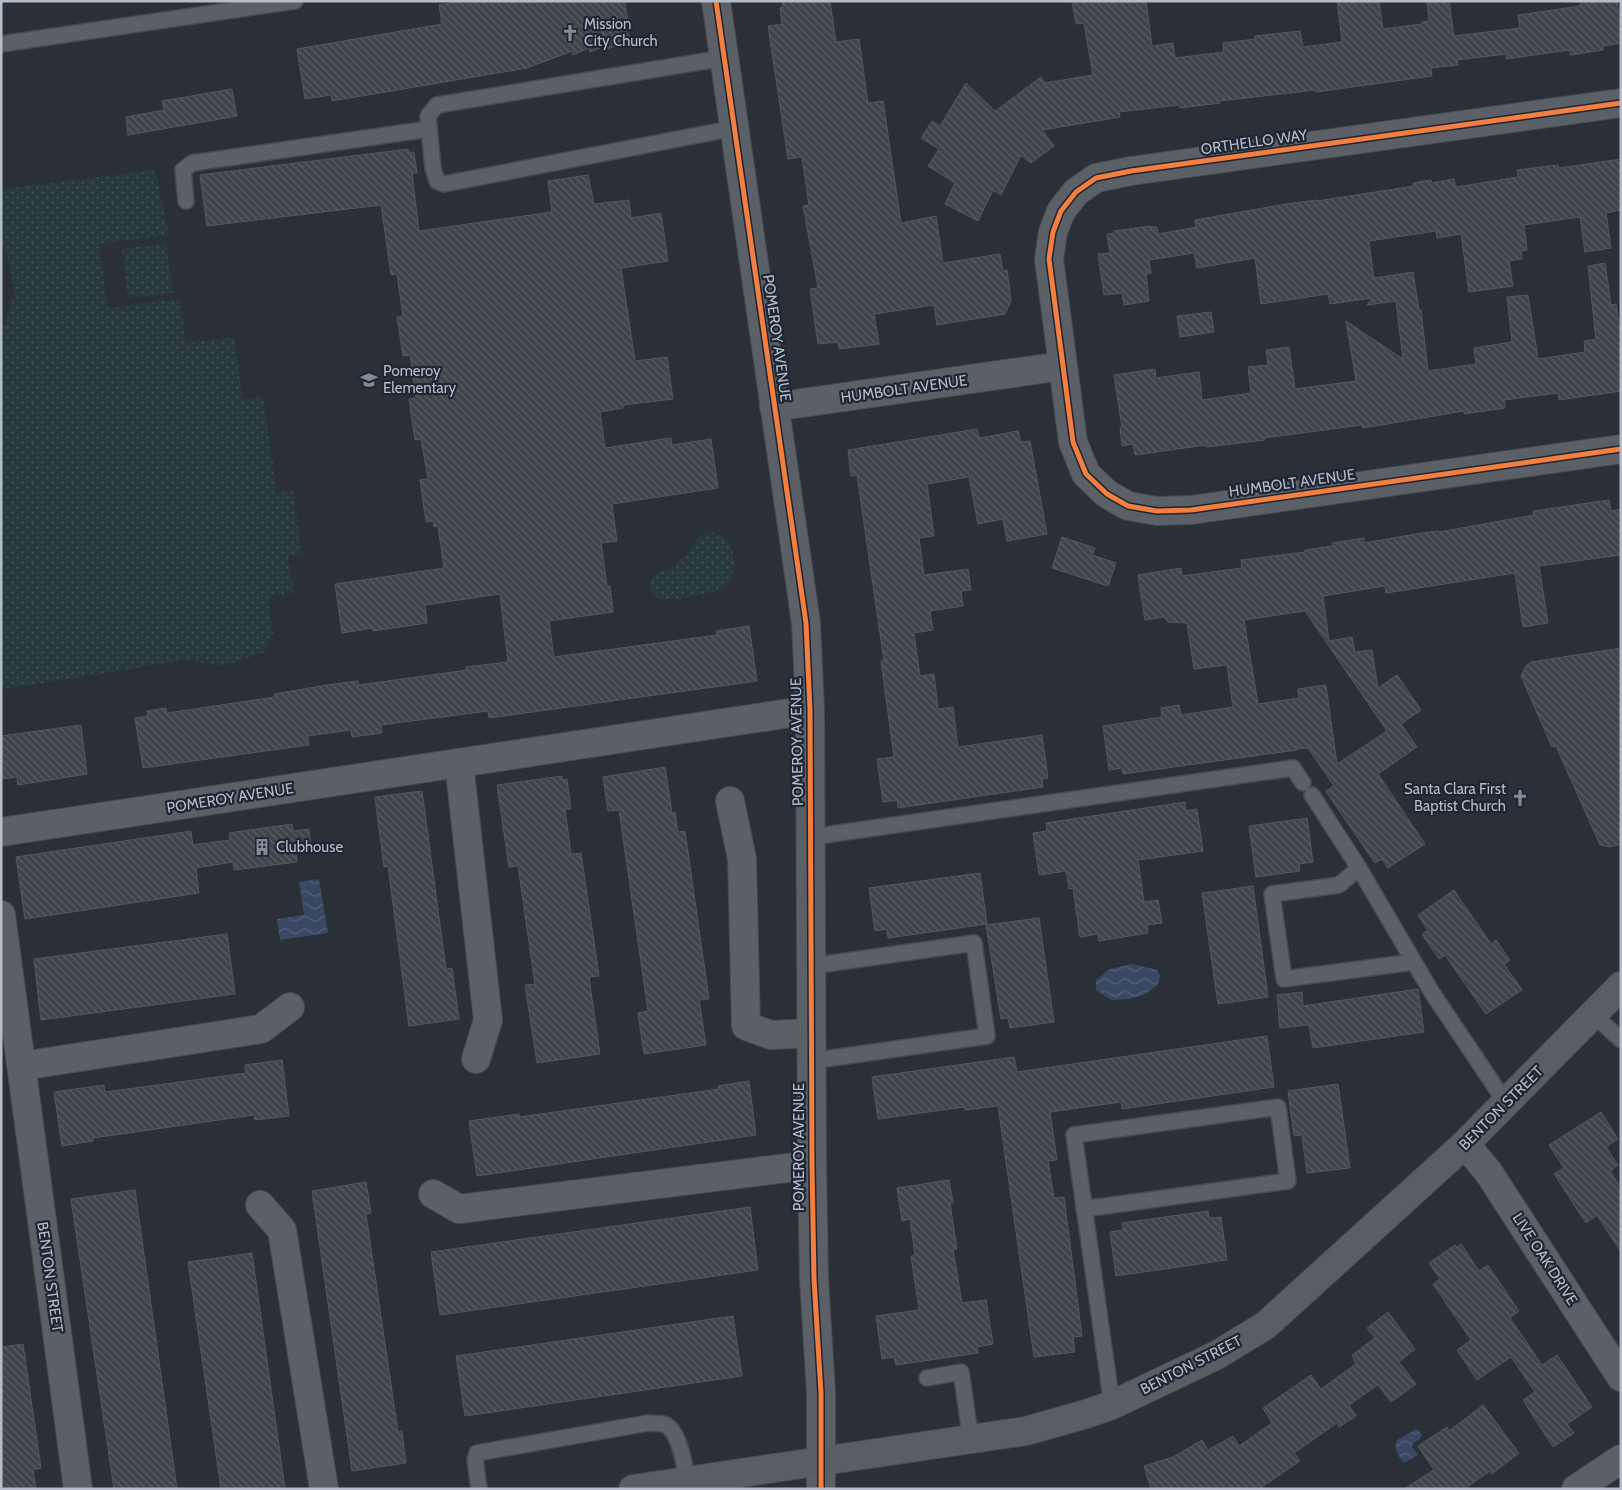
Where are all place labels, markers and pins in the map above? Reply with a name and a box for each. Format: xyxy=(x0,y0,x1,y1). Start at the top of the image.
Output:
place label: Mission City Church xyxy=(584,15,658,50)
church icon: Mission City Church xyxy=(560,23,580,43)
place label: Pomeroy Elementary xyxy=(383,362,457,397)
school or university icon: Pomeroy Elementary xyxy=(359,370,379,390)
place label: Santa Clara First Baptist Church xyxy=(1404,780,1506,815)
church icon: Santa Clara First Baptist Church xyxy=(1510,788,1530,808)
building icon: Clubhouse xyxy=(252,837,272,857)
place label: Clubhouse xyxy=(276,838,343,856)

